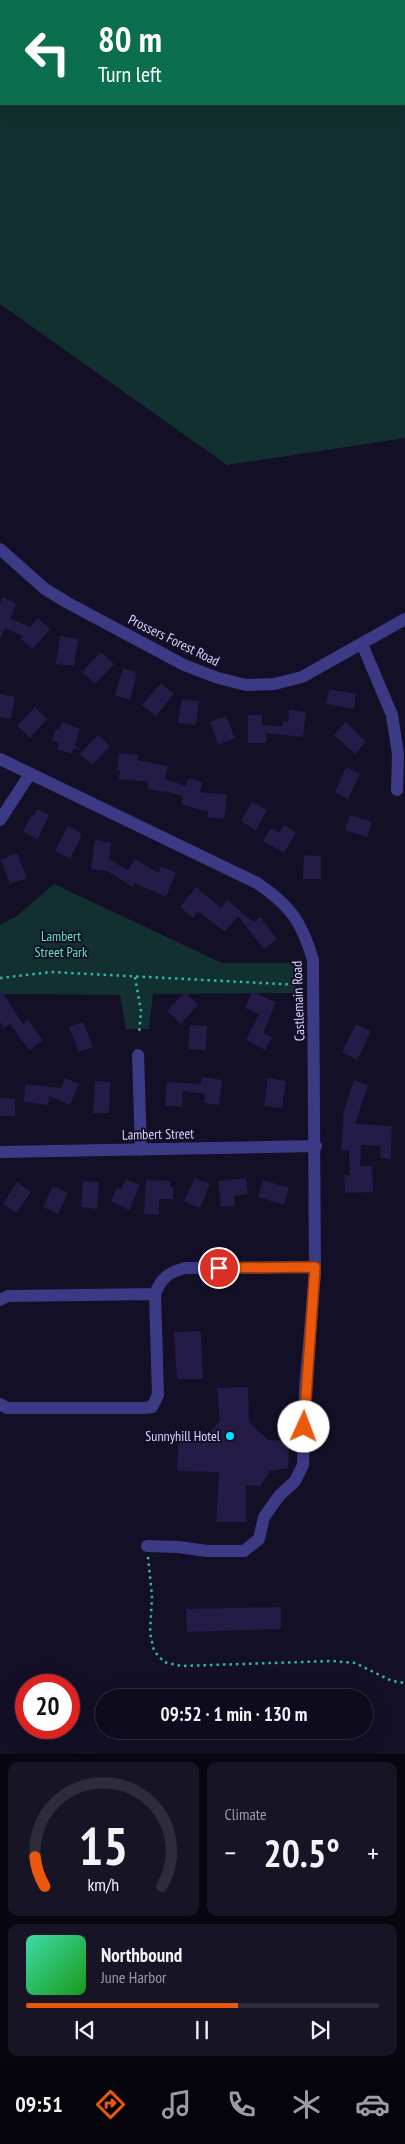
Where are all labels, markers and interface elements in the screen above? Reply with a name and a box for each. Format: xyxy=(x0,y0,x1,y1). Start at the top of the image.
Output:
text: 80 m xyxy=(98,16,162,62)
icon: left xyxy=(15,20,80,85)
text: Turn left xyxy=(98,60,162,88)
street label: Prossers Forest Road xyxy=(125,610,223,670)
park label: Lambert Street Park xyxy=(35,927,88,961)
street label: Castlemain Road xyxy=(288,961,308,1041)
street label: Lambert Street xyxy=(122,1124,194,1144)
pin xyxy=(198,1247,240,1289)
icon: arrive xyxy=(205,1254,233,1282)
position arrow xyxy=(277,1400,329,1452)
place label: Sunnyhill Hotel xyxy=(145,1427,221,1445)
marker: Sunnyhill Hotel xyxy=(224,1430,236,1442)
speed limit sign: 20 xyxy=(15,1674,80,1739)
text: 09:52 · 1 min · 130 m xyxy=(161,1702,307,1726)
text: Climate xyxy=(225,1804,267,1824)
text: 15 xyxy=(78,1812,128,1879)
text: 20.5° xyxy=(264,1828,340,1877)
text: − xyxy=(225,1834,236,1871)
text: + xyxy=(367,1834,379,1871)
text: km/h xyxy=(87,1873,119,1896)
text: Northbound xyxy=(101,1943,182,1967)
text: June Harbor xyxy=(101,1967,166,1987)
icon: previous xyxy=(71,2016,99,2044)
icon: pause xyxy=(188,2016,216,2044)
icon: next xyxy=(306,2016,334,2044)
icon: directions xyxy=(93,2087,128,2122)
icon: music xyxy=(159,2087,194,2122)
icon: phone xyxy=(224,2087,259,2122)
icon: climate xyxy=(289,2087,324,2122)
icon: car xyxy=(355,2087,390,2122)
text: 09:51 xyxy=(15,2090,63,2118)

